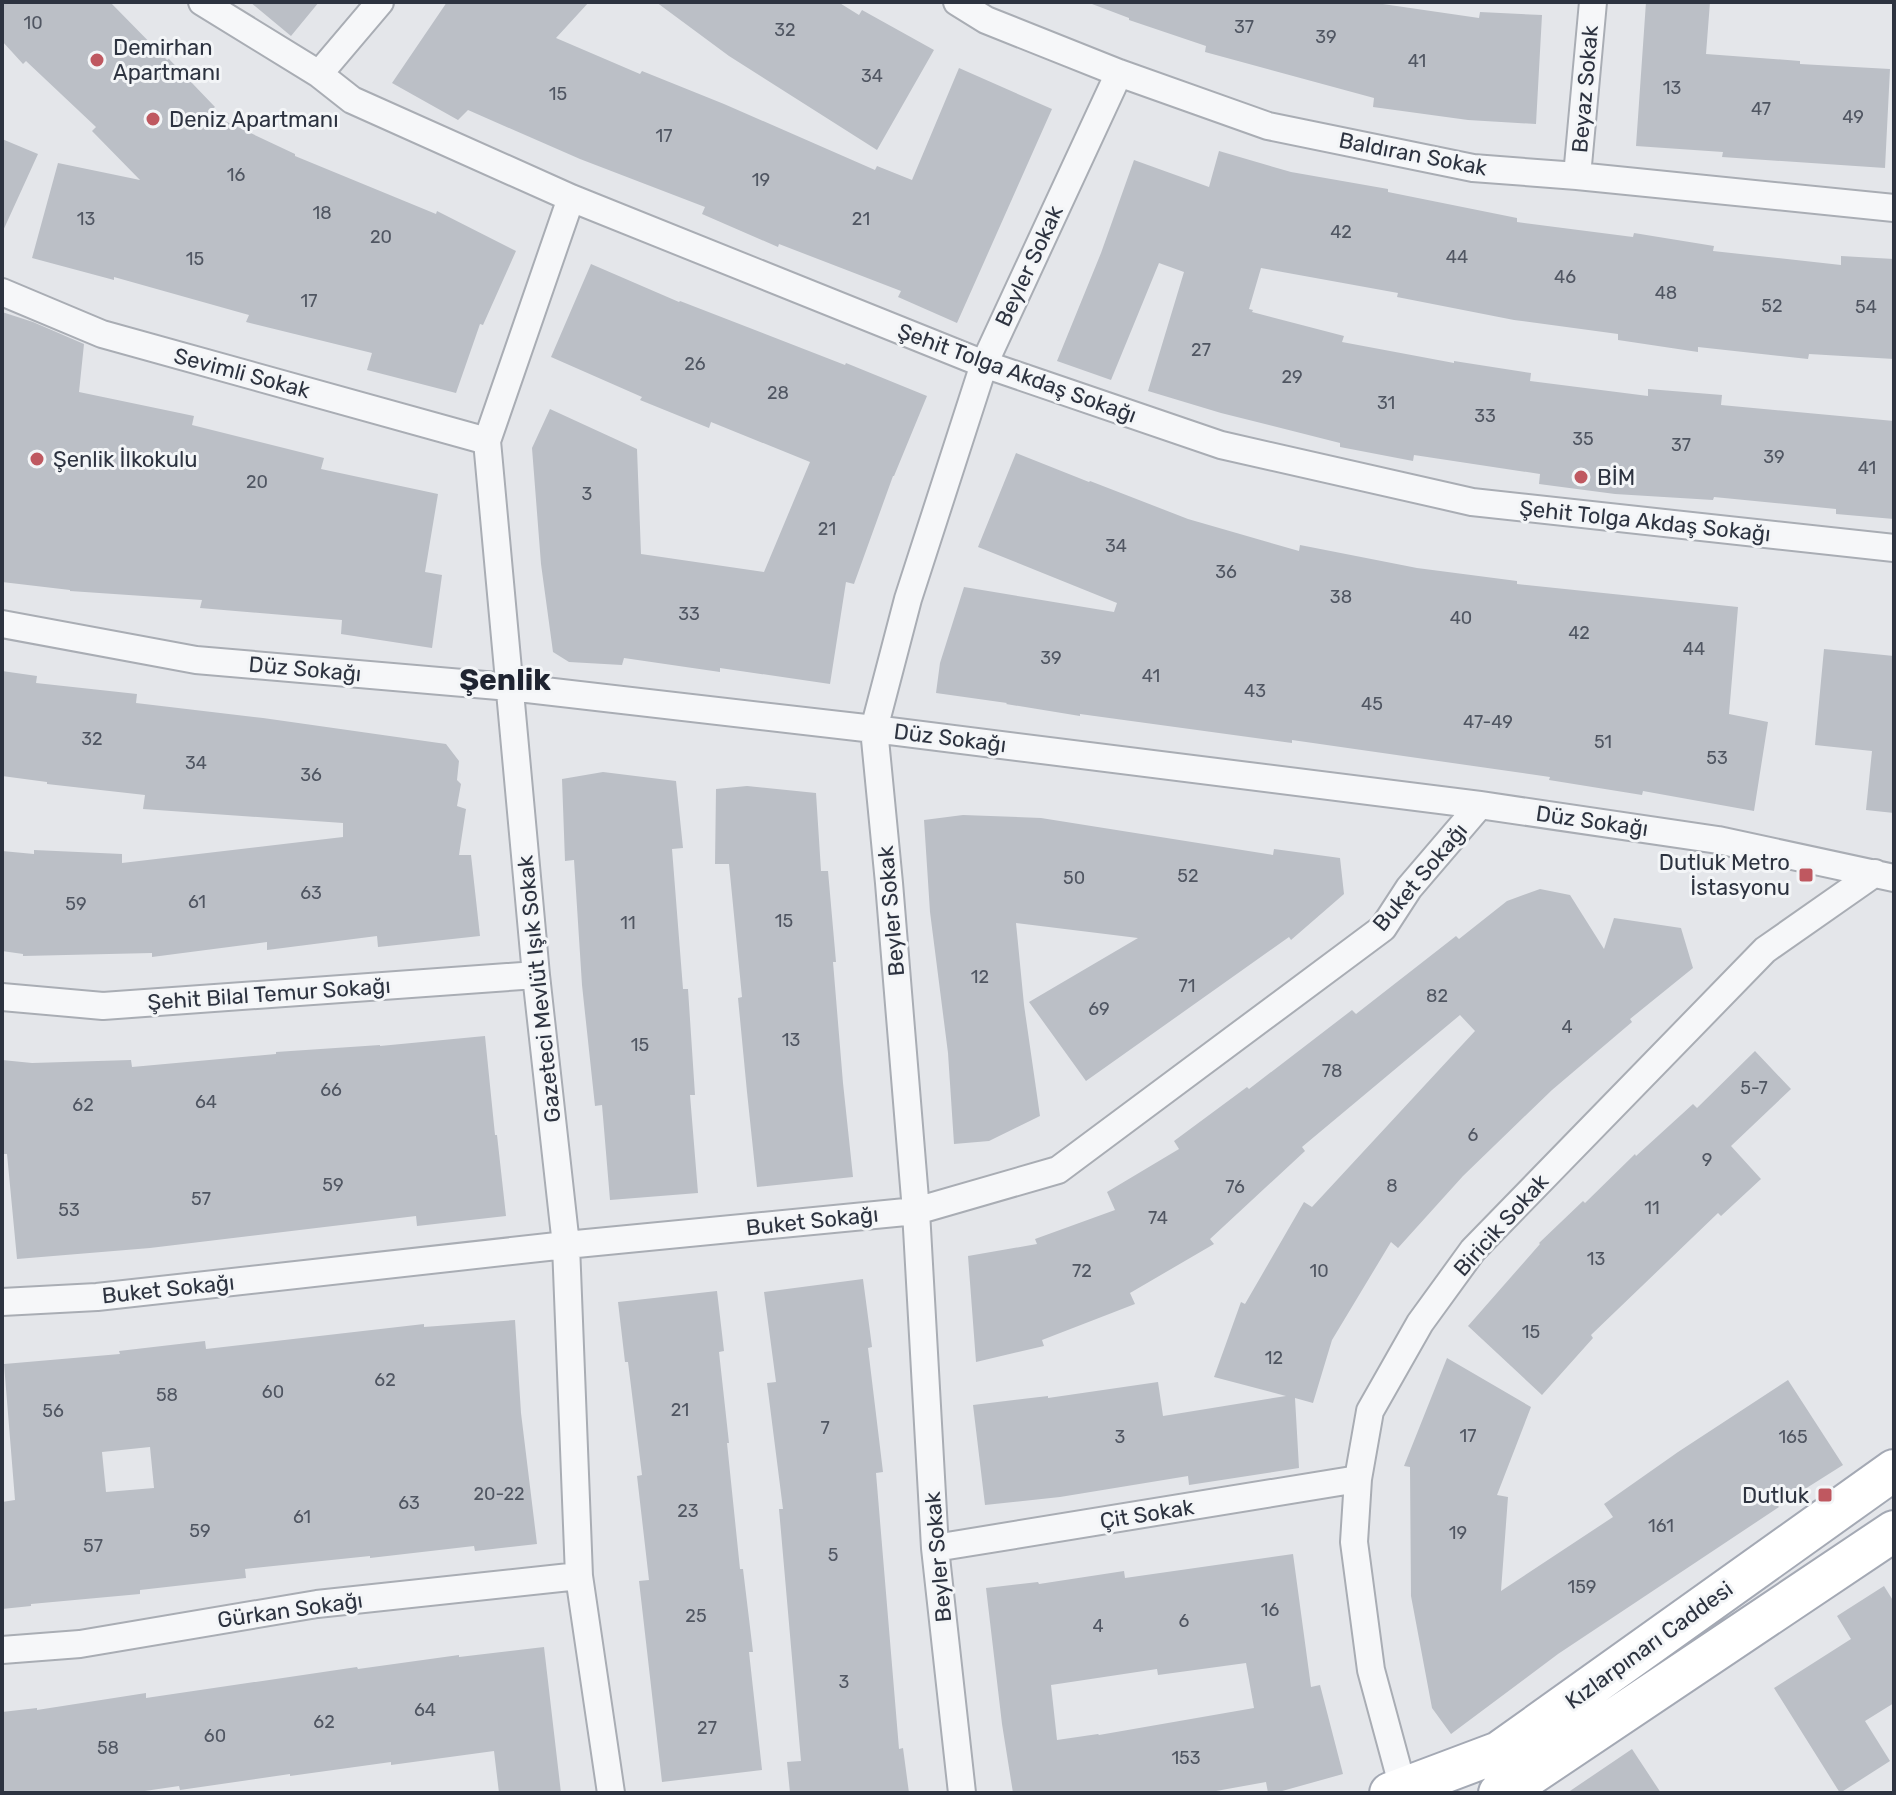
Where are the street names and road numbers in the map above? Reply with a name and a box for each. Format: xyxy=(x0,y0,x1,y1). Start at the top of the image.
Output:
street label: Beyaz Sokak xyxy=(1566,23,1604,154)
street label: Baldıran Sokak xyxy=(1337,126,1490,182)
street label: Beyler Sokak xyxy=(989,201,1069,331)
street label: Şehit Tolga Akdaş Sokağı xyxy=(894,317,1140,429)
street label: Sevimli Sokak xyxy=(171,342,314,404)
street label: Şehit Tolga Akdaş Sokağı xyxy=(1518,494,1772,548)
street label: Düz Sokağı xyxy=(248,651,362,687)
street label: Düz Sokağı xyxy=(892,718,1008,758)
street label: Düz Sokağı xyxy=(1534,800,1650,842)
street label: Buket Sokağı xyxy=(1367,817,1473,937)
street label: Beyler Sokak xyxy=(872,844,910,977)
street label: Gazeteci Mevlüt Işık Sokak xyxy=(511,853,566,1124)
street label: Şehit Bilal Temur Sokağı xyxy=(147,972,391,1016)
street label: Biricik Sokak xyxy=(1448,1168,1555,1282)
street label: Buket Sokağı xyxy=(744,1201,880,1241)
street label: Buket Sokağı xyxy=(100,1269,236,1309)
street label: Beyler Sokak xyxy=(919,1490,957,1623)
street label: Çit Sokak xyxy=(1098,1493,1197,1535)
street label: Kızlarpınarı Caddesi xyxy=(1560,1575,1738,1715)
street label: Gürkan Sokağı xyxy=(216,1586,364,1634)

